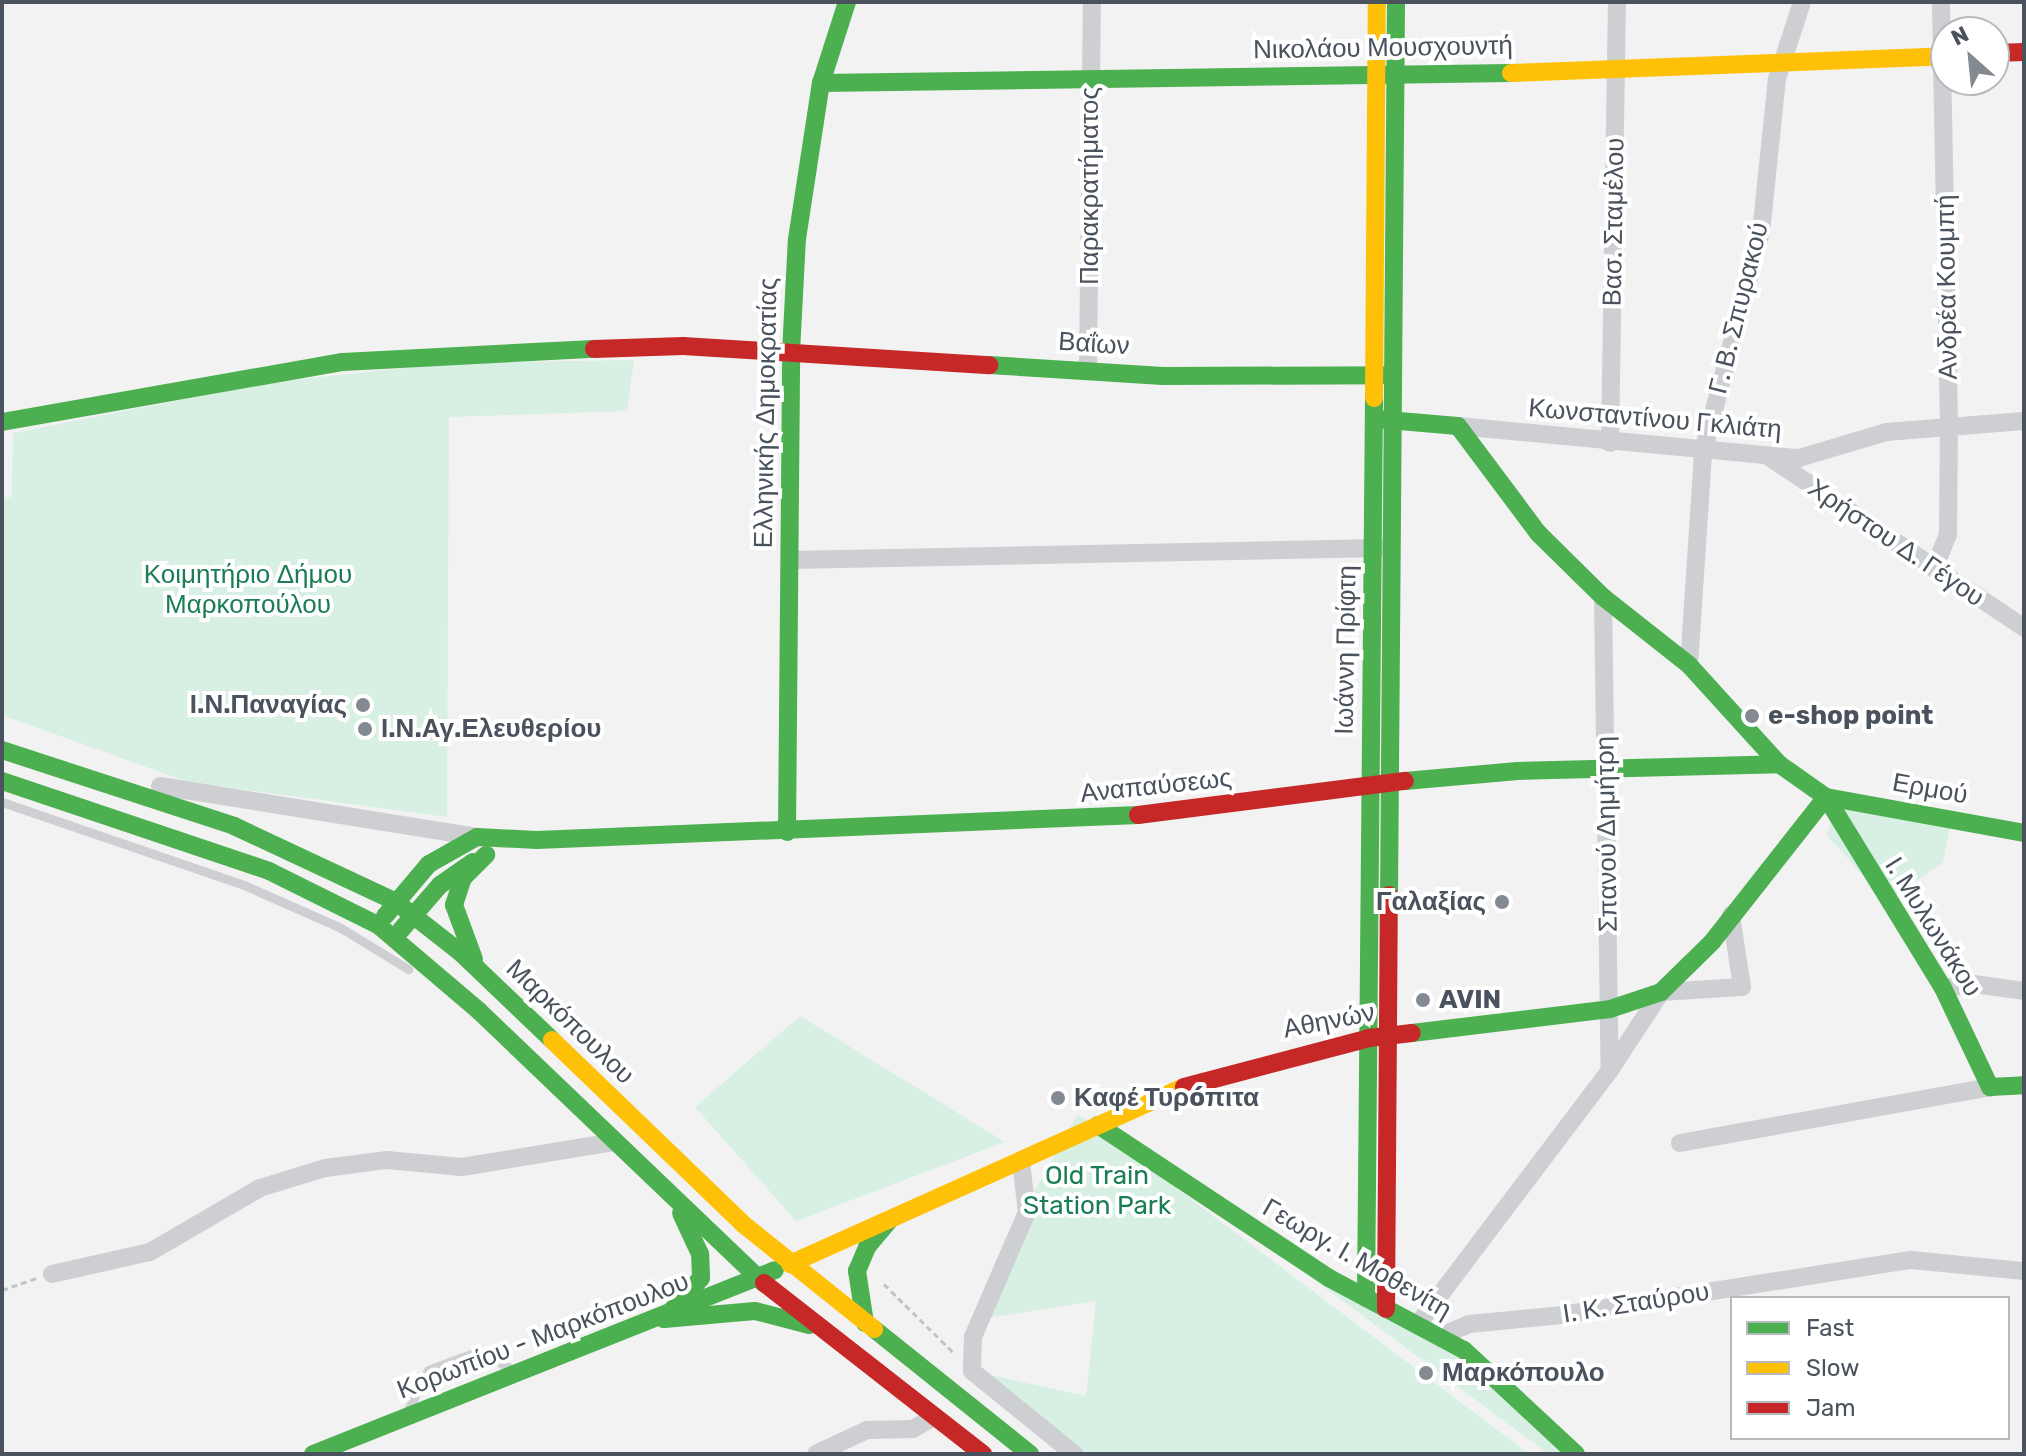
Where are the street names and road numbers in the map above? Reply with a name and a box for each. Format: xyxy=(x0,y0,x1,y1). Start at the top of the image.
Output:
street label: Νικολάου Μουσχουντή xyxy=(1253,30,1513,66)
street label: Παρακρατήματος xyxy=(1074,87,1106,285)
street label: Βασ. Σταμέλου xyxy=(1597,137,1631,307)
street label: Ανδρέα Κουμπή xyxy=(1930,194,1964,380)
street label: Γ. Β. Σπυρακού xyxy=(1703,219,1775,397)
street label: Ελληνικής Δημοκρατίας xyxy=(748,277,784,549)
street label: Βαΐων xyxy=(1057,326,1131,362)
street label: Κωνσταντίνου Γκλιάτη xyxy=(1527,392,1783,446)
street label: Χρήστου Δ. Γέγου xyxy=(1802,473,1990,613)
street label: Ιωάννη Πρίφτη xyxy=(1329,565,1363,735)
street label: Σπανού Δημήτρη xyxy=(1590,736,1624,932)
street label: Αναπαύσεως xyxy=(1079,763,1233,809)
street label: Ερμού xyxy=(1890,767,1970,811)
street label: Ι. Μυλωνάκου xyxy=(1878,852,1988,1002)
street label: Μαρκόπουλου xyxy=(500,953,640,1091)
street label: Αθηνών xyxy=(1281,997,1377,1045)
street label: Γεωργ. Ι. Μοθενίτη xyxy=(1257,1192,1457,1326)
street label: Κορωπίου - Μαρκόπουλου xyxy=(393,1266,693,1406)
street label: Ι. Κ. Σταύρου xyxy=(1561,1276,1711,1330)

